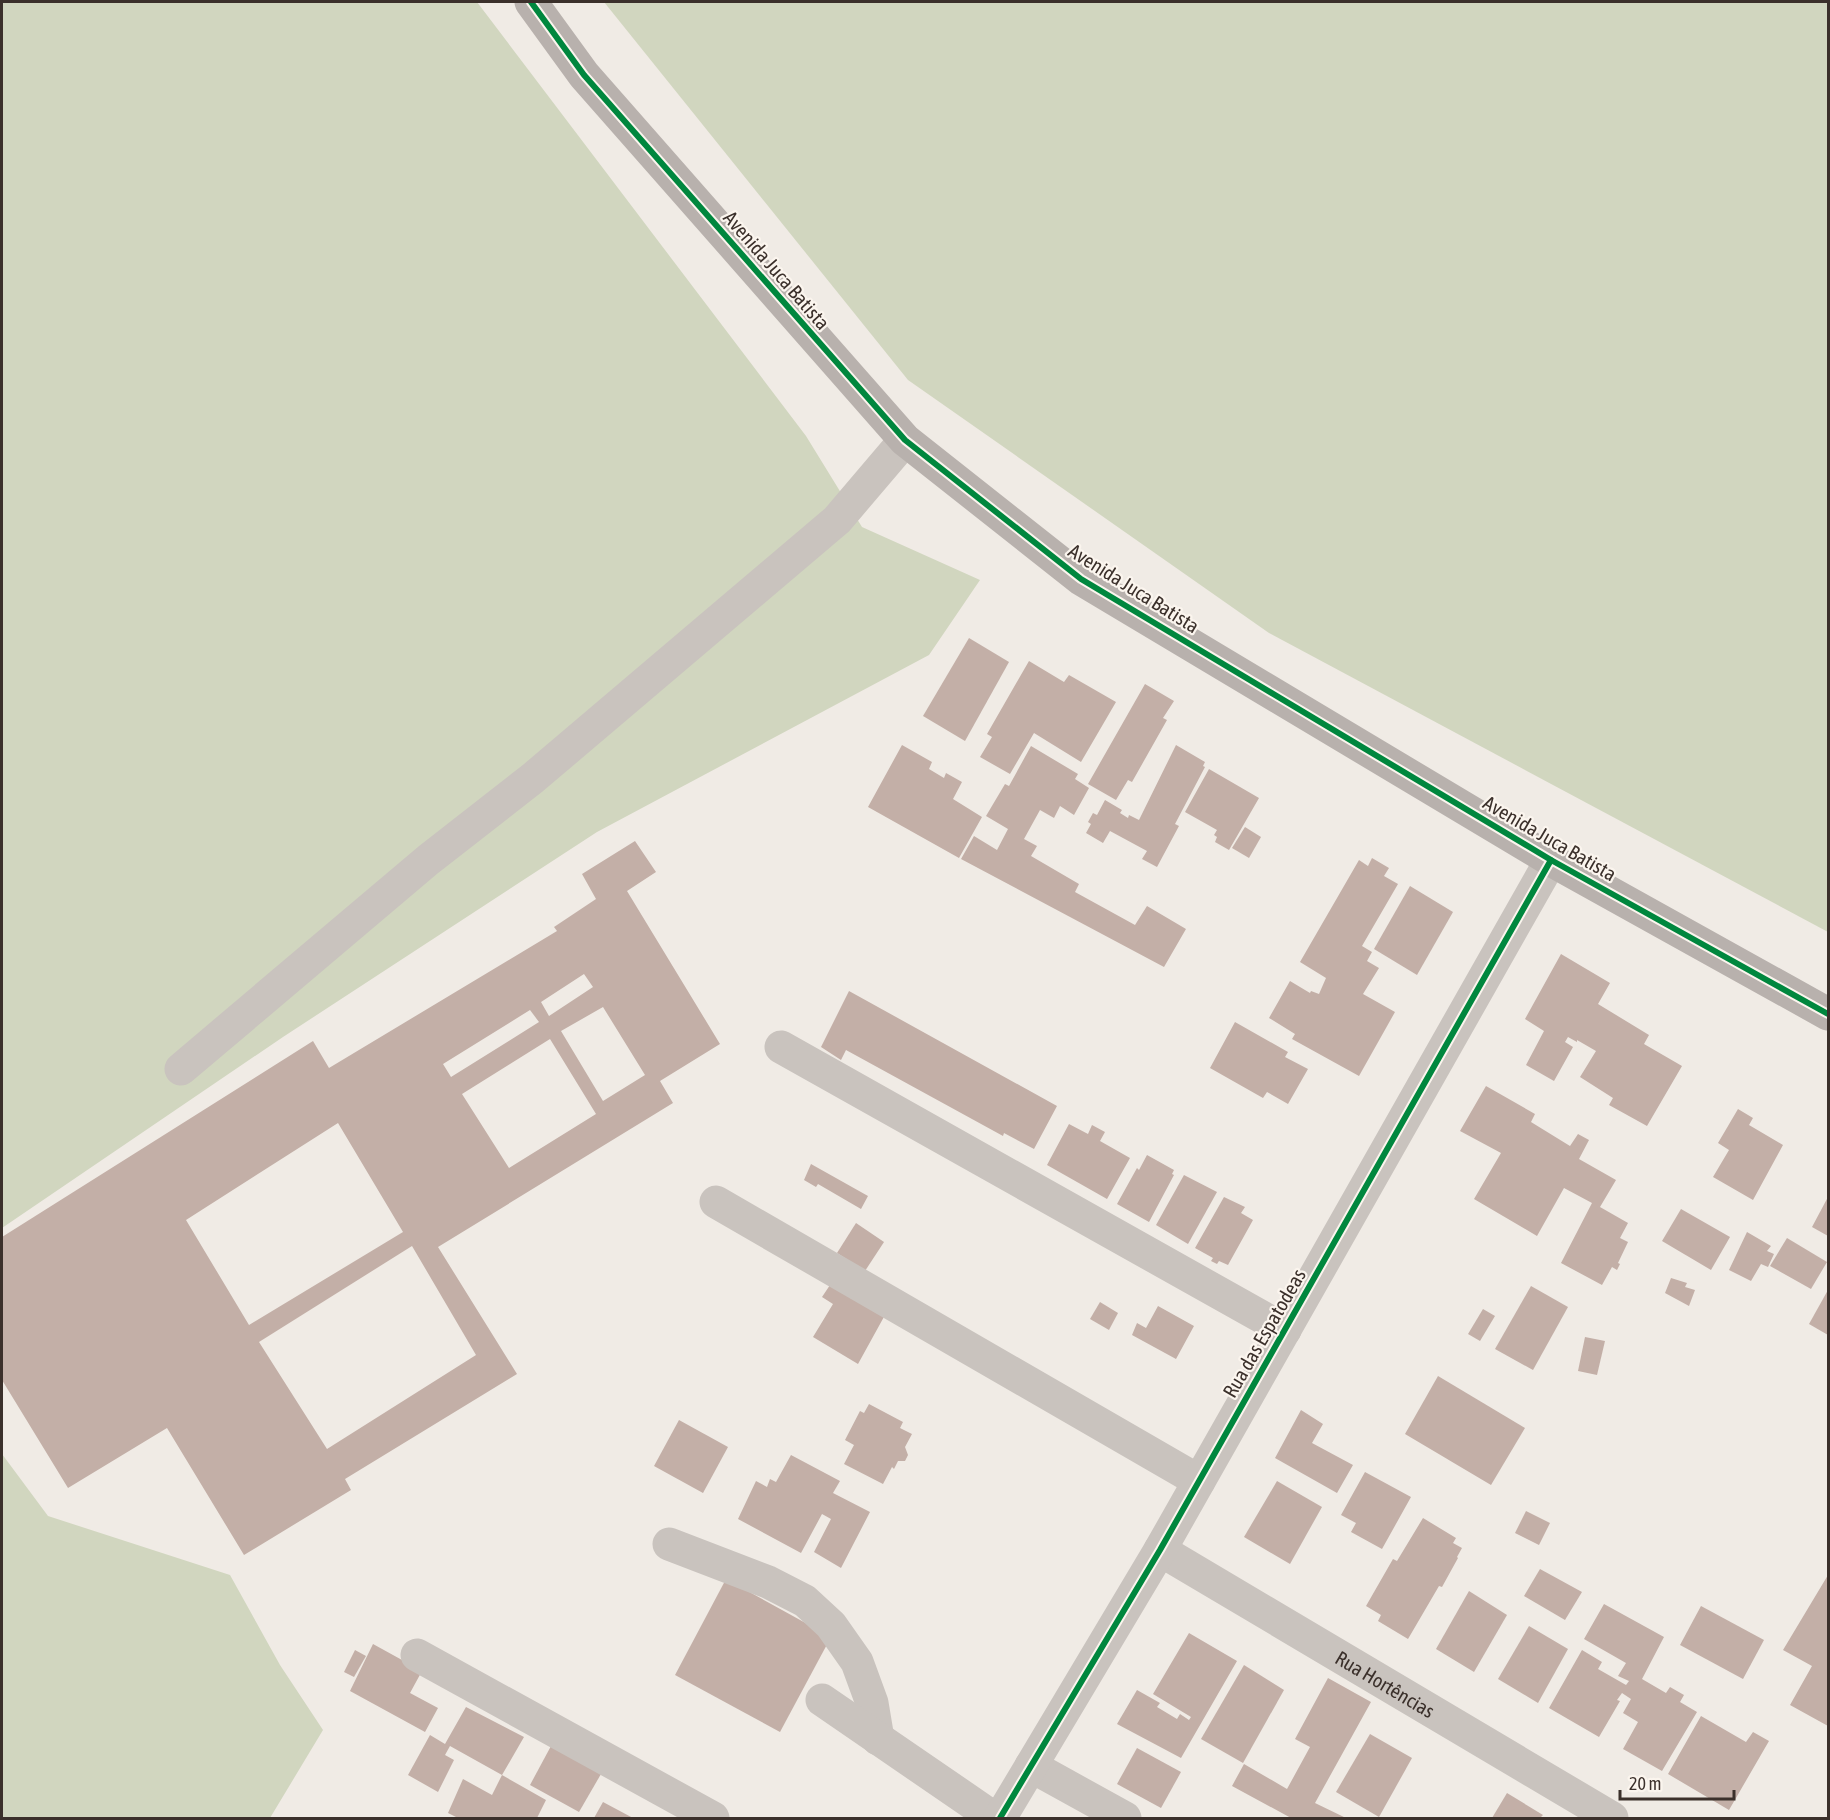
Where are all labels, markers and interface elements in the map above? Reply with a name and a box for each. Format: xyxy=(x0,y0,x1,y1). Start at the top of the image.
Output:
street label: Avenida Juca Batista xyxy=(719,206,835,334)
street label: Avenida Juca Batista xyxy=(1065,539,1203,637)
street label: Avenida Juca Batista xyxy=(1480,791,1620,885)
street label: Rua das Espatodeas xyxy=(1218,1265,1310,1401)
street label: Rua Hortências xyxy=(1332,1645,1439,1722)
scale bar xyxy=(1620,1763,1734,1801)
text: 20 m xyxy=(1629,1773,1661,1794)

